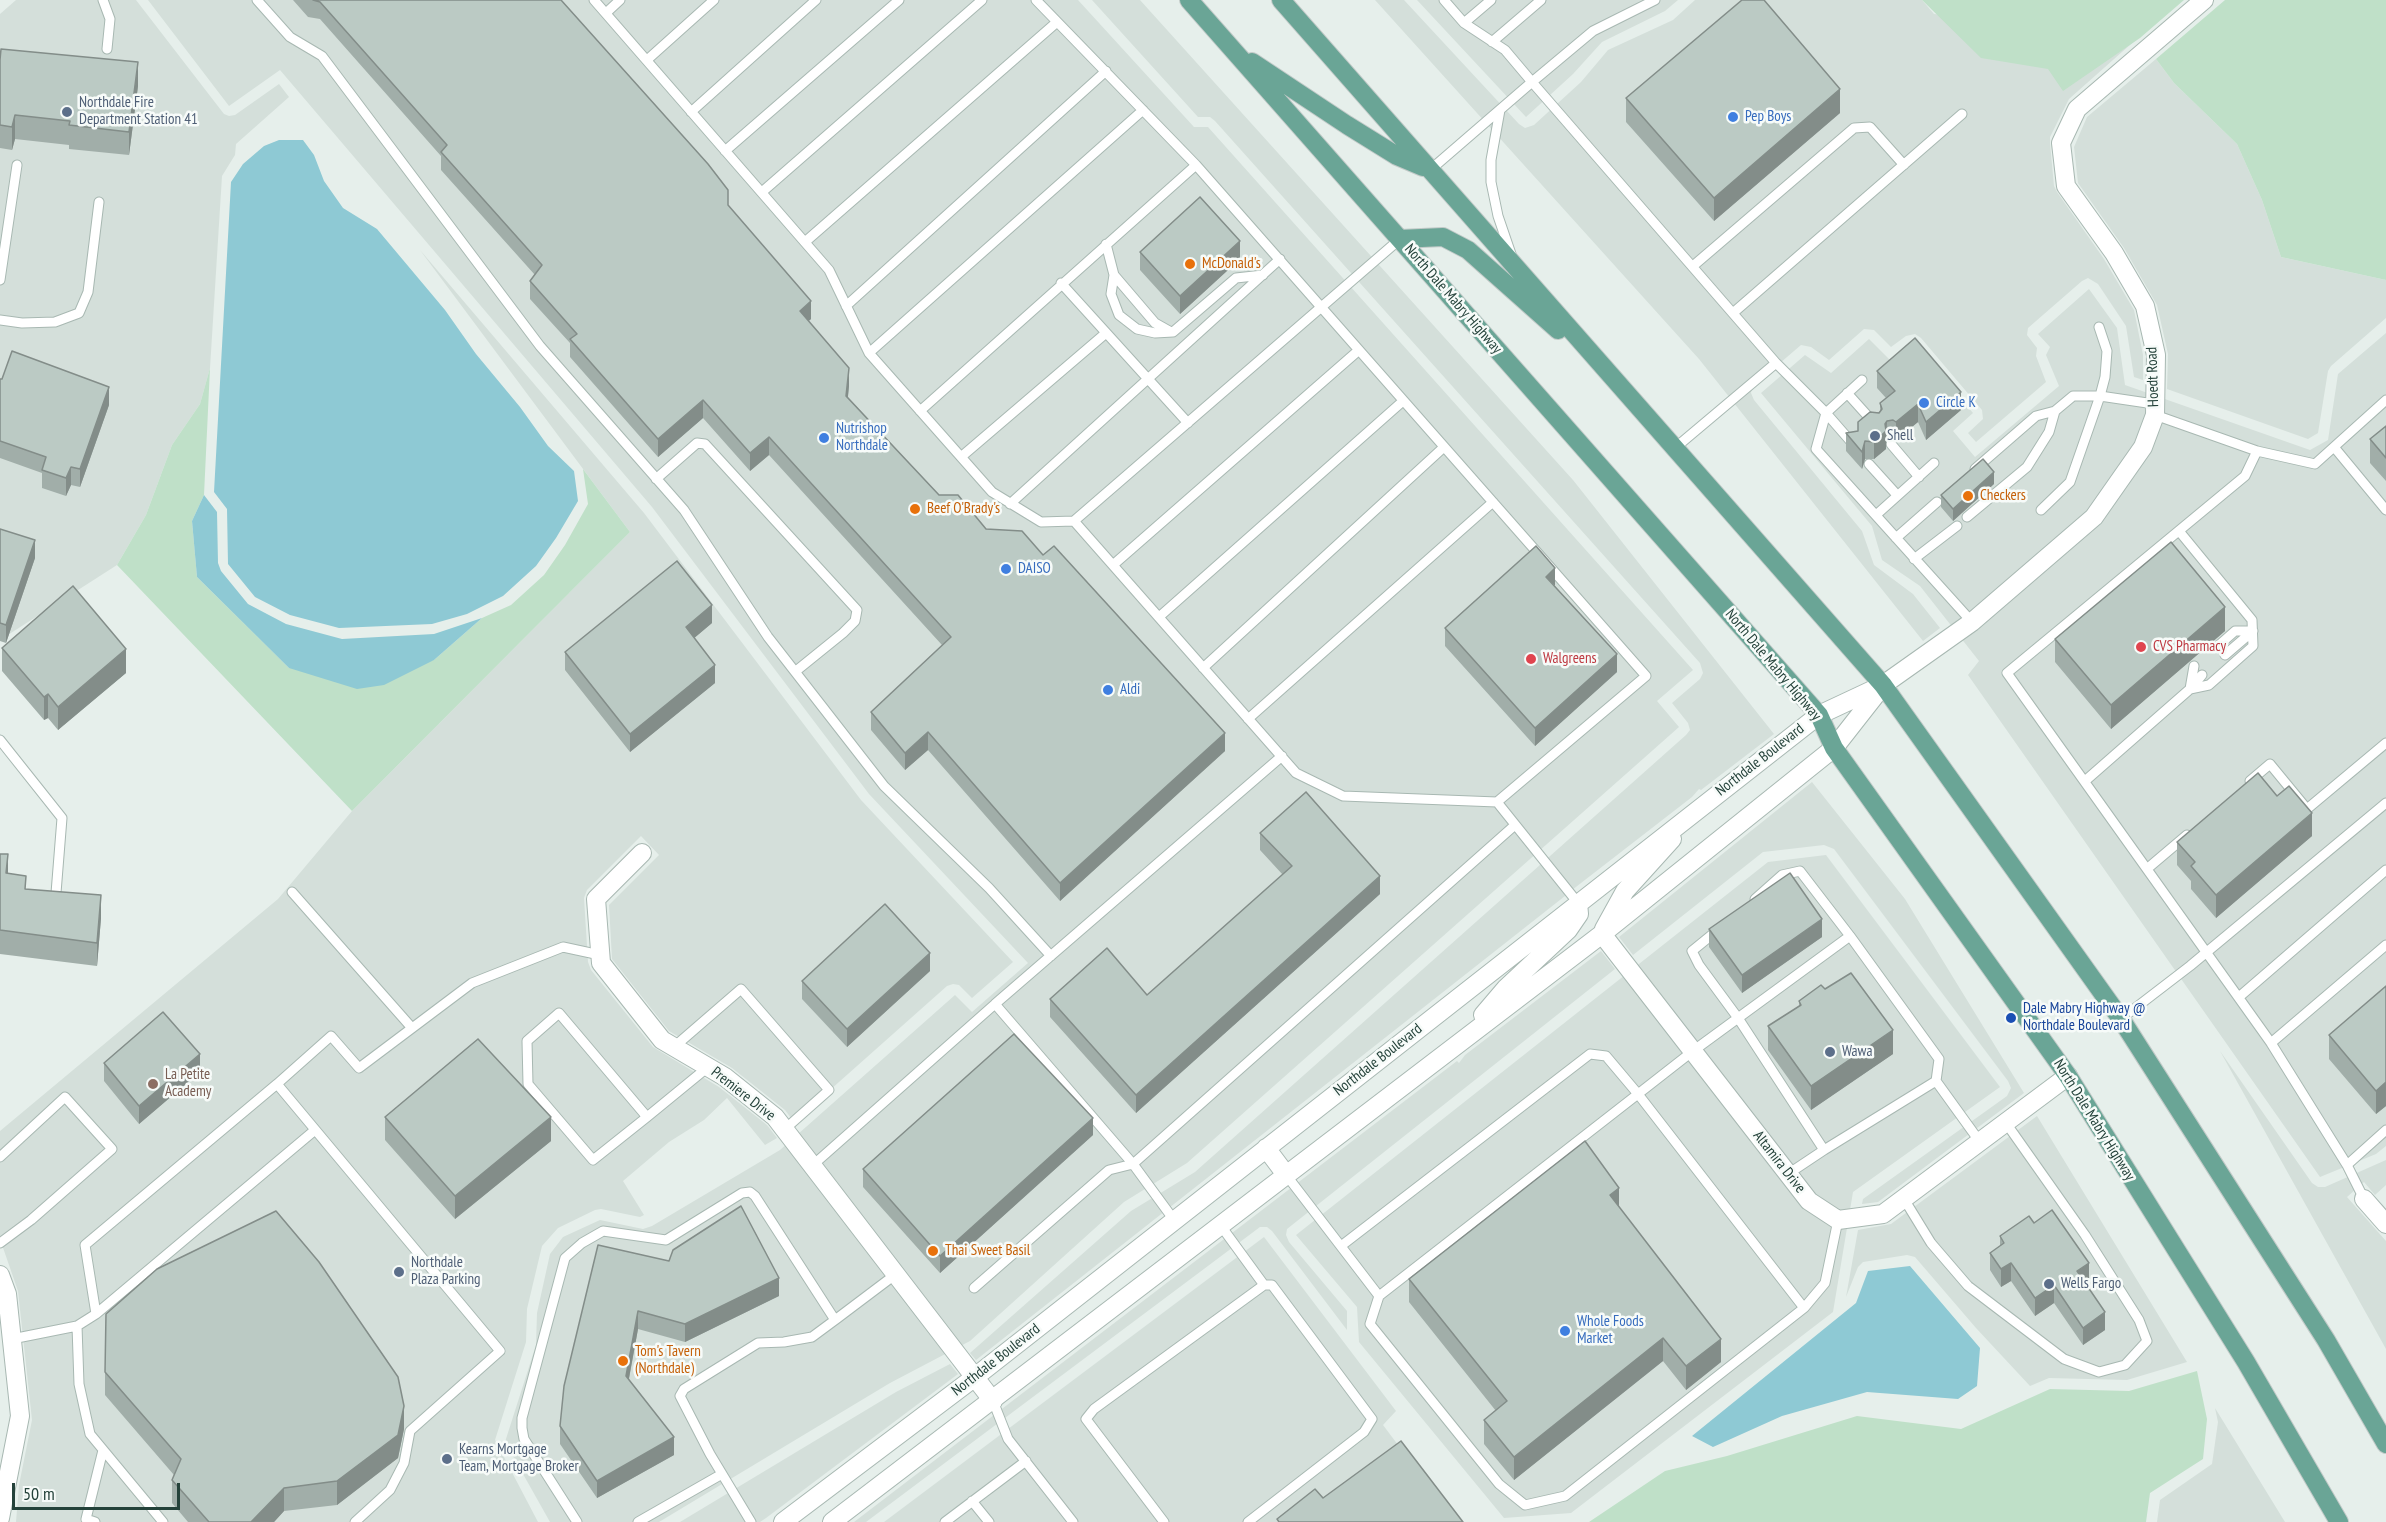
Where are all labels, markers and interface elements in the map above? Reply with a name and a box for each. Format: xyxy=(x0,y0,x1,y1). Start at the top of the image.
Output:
place label: Northdale Fire Department Station 41 xyxy=(79,94,198,129)
marker: Northdale Fire Department Station 41 xyxy=(60,105,74,119)
place label: Pep Boys xyxy=(1745,108,1791,126)
marker: Pep Boys xyxy=(1726,110,1740,124)
street label: North Dale Mabry Highway xyxy=(1400,240,1506,358)
place label: McDonald's xyxy=(1202,255,1261,273)
marker: McDonald's xyxy=(1183,257,1197,271)
street label: Hoedt Road xyxy=(2143,347,2163,407)
place label: Circle K xyxy=(1936,394,1976,412)
marker: Circle K xyxy=(1917,396,1931,410)
place label: Nutrishop Northdale xyxy=(836,420,888,455)
place label: Shell xyxy=(1887,427,1913,445)
marker: Shell xyxy=(1868,429,1882,443)
marker: Nutrishop Northdale xyxy=(817,431,831,445)
place label: Checkers xyxy=(1980,487,2026,505)
marker: Checkers xyxy=(1961,489,1975,503)
place label: Beef O'Brady's xyxy=(927,500,1000,518)
marker: Beef O'Brady's xyxy=(908,502,922,516)
place label: DAISO xyxy=(1018,560,1051,578)
marker: DAISO xyxy=(999,562,1013,576)
street label: North Dale Mabry Highway xyxy=(1721,606,1825,724)
place label: CVS Pharmacy xyxy=(2153,638,2226,656)
marker: CVS Pharmacy xyxy=(2134,640,2148,654)
place label: Walgreens xyxy=(1543,650,1597,668)
marker: Walgreens xyxy=(1524,652,1538,666)
place label: Aldi xyxy=(1120,681,1140,699)
marker: Aldi xyxy=(1101,683,1115,697)
street label: Northdale Boulevard xyxy=(1712,720,1808,800)
place label: Dale Mabry Highway @ Northdale Boulevard xyxy=(2023,1000,2146,1035)
marker: Dale Mabry Highway @ Northdale Boulevard xyxy=(2004,1011,2018,1025)
street label: Northdale Boulevard xyxy=(1330,1020,1426,1100)
place label: Wawa xyxy=(1842,1043,1872,1061)
marker: Wawa xyxy=(1823,1045,1837,1059)
street label: North Dale Mabry Highway xyxy=(2049,1056,2139,1184)
street label: Premiere Drive xyxy=(707,1063,779,1125)
place label: La Petite Academy xyxy=(165,1066,211,1101)
marker: La Petite Academy xyxy=(146,1077,160,1091)
street label: Altamira Drive xyxy=(1749,1127,1809,1197)
place label: Thai Sweet Basil xyxy=(945,1242,1030,1260)
marker: Thai Sweet Basil xyxy=(926,1244,940,1258)
place label: Northdale Plaza Parking xyxy=(411,1254,480,1289)
marker: Northdale Plaza Parking xyxy=(392,1265,406,1279)
place label: Wells Fargo xyxy=(2061,1275,2121,1293)
marker: Wells Fargo xyxy=(2042,1277,2056,1291)
place label: Whole Foods Market xyxy=(1577,1313,1644,1348)
street label: Northdale Boulevard xyxy=(948,1320,1044,1400)
marker: Whole Foods Market xyxy=(1558,1324,1572,1338)
place label: Tom's Tavern (Northdale) xyxy=(635,1343,701,1378)
marker: Tom's Tavern (Northdale) xyxy=(616,1354,630,1368)
place label: Kearns Mortgage Team, Mortgage Broker xyxy=(459,1441,579,1476)
marker: Kearns Mortgage Team, Mortgage Broker xyxy=(440,1452,454,1466)
scale bar xyxy=(15,1471,183,1509)
text: 50 m xyxy=(23,1482,55,1505)

